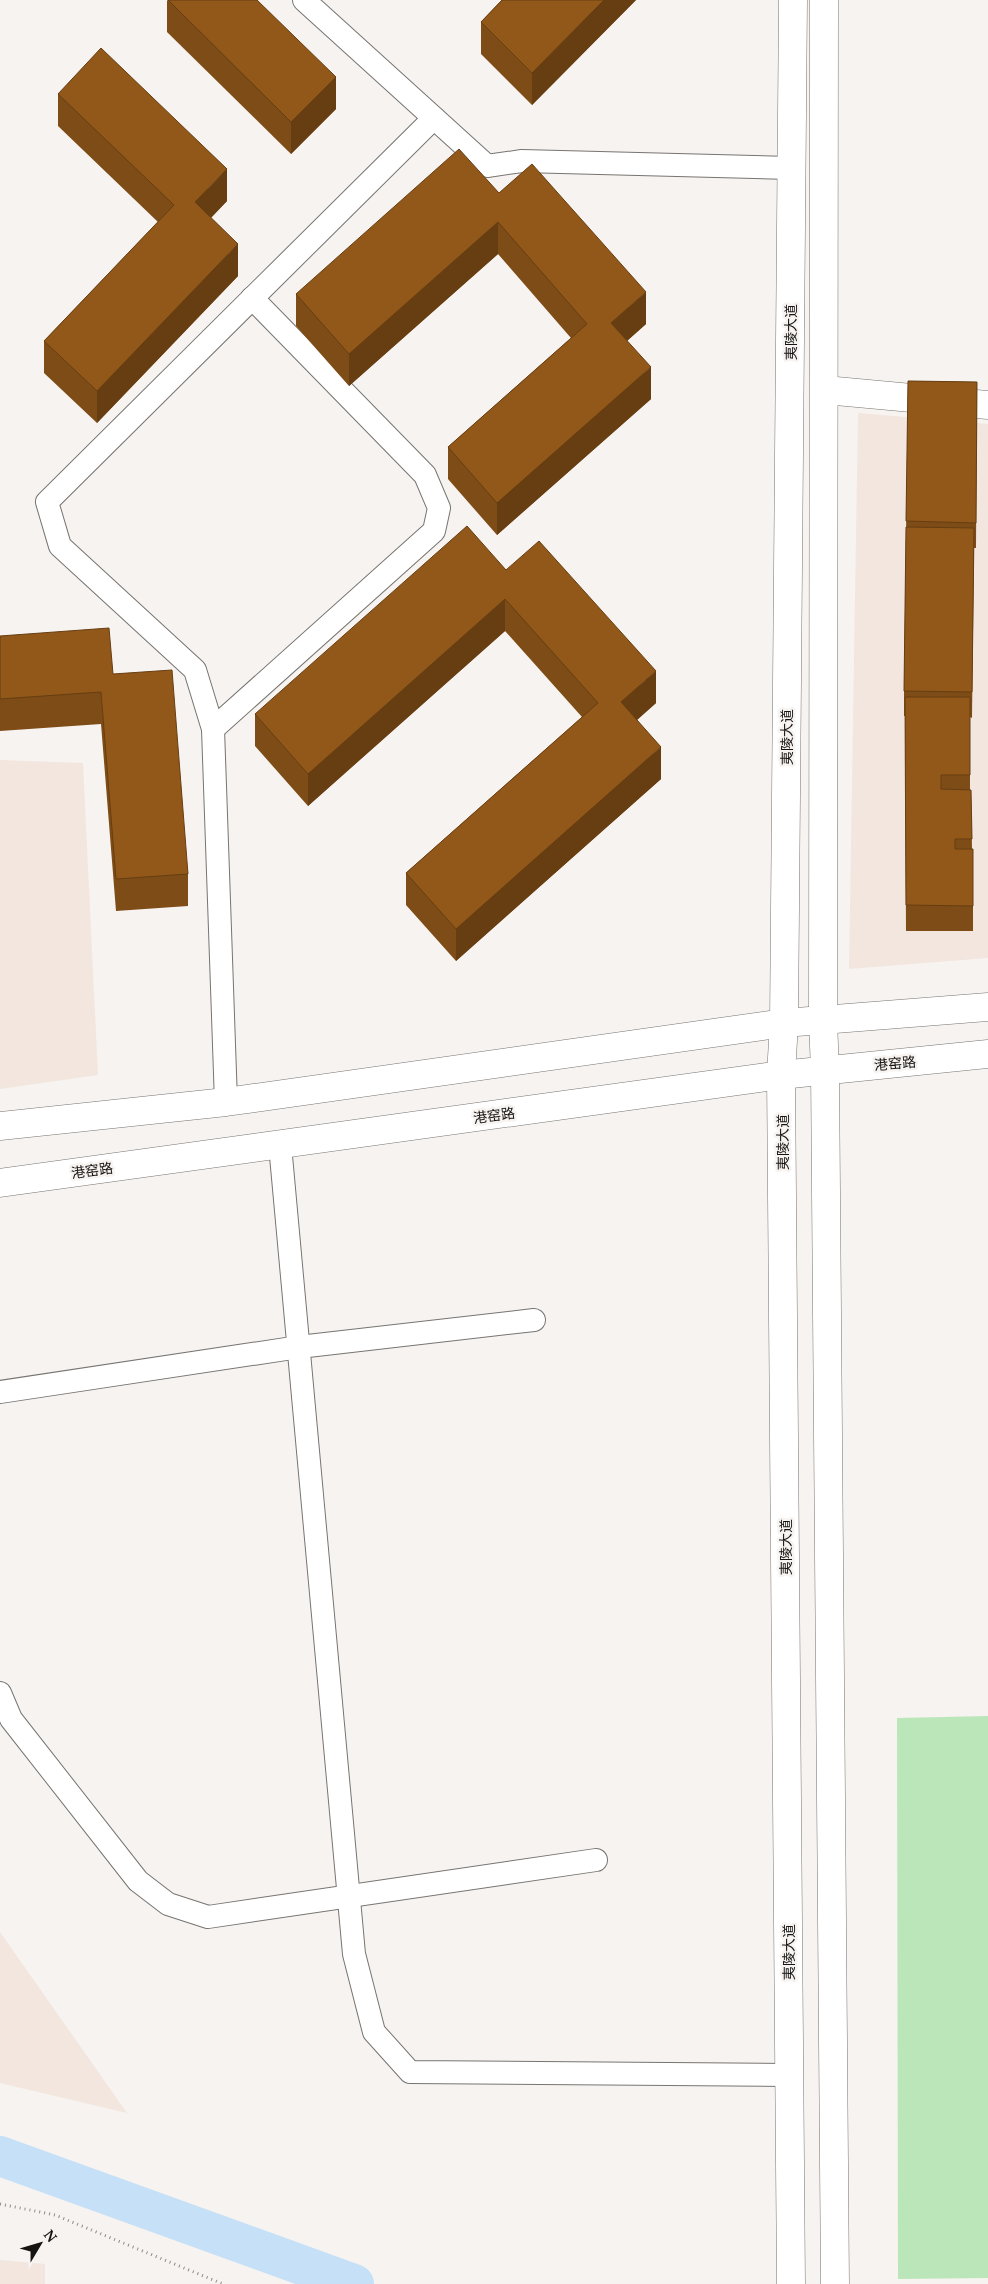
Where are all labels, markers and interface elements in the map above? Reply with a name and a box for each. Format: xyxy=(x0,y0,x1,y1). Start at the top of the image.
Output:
street label: 夷陵大道 xyxy=(781,304,800,360)
street label: 夷陵大道 xyxy=(777,709,796,765)
street label: 港窑路 xyxy=(873,1052,917,1074)
street label: 港窑路 xyxy=(472,1103,516,1127)
street label: 夷陵大道 xyxy=(773,1114,792,1170)
street label: 港窑路 xyxy=(70,1158,114,1182)
street label: 夷陵大道 xyxy=(776,1519,795,1575)
street label: 夷陵大道 xyxy=(779,1924,798,1980)
north arrow xyxy=(15,2219,65,2269)
text: N xyxy=(40,2225,62,2246)

